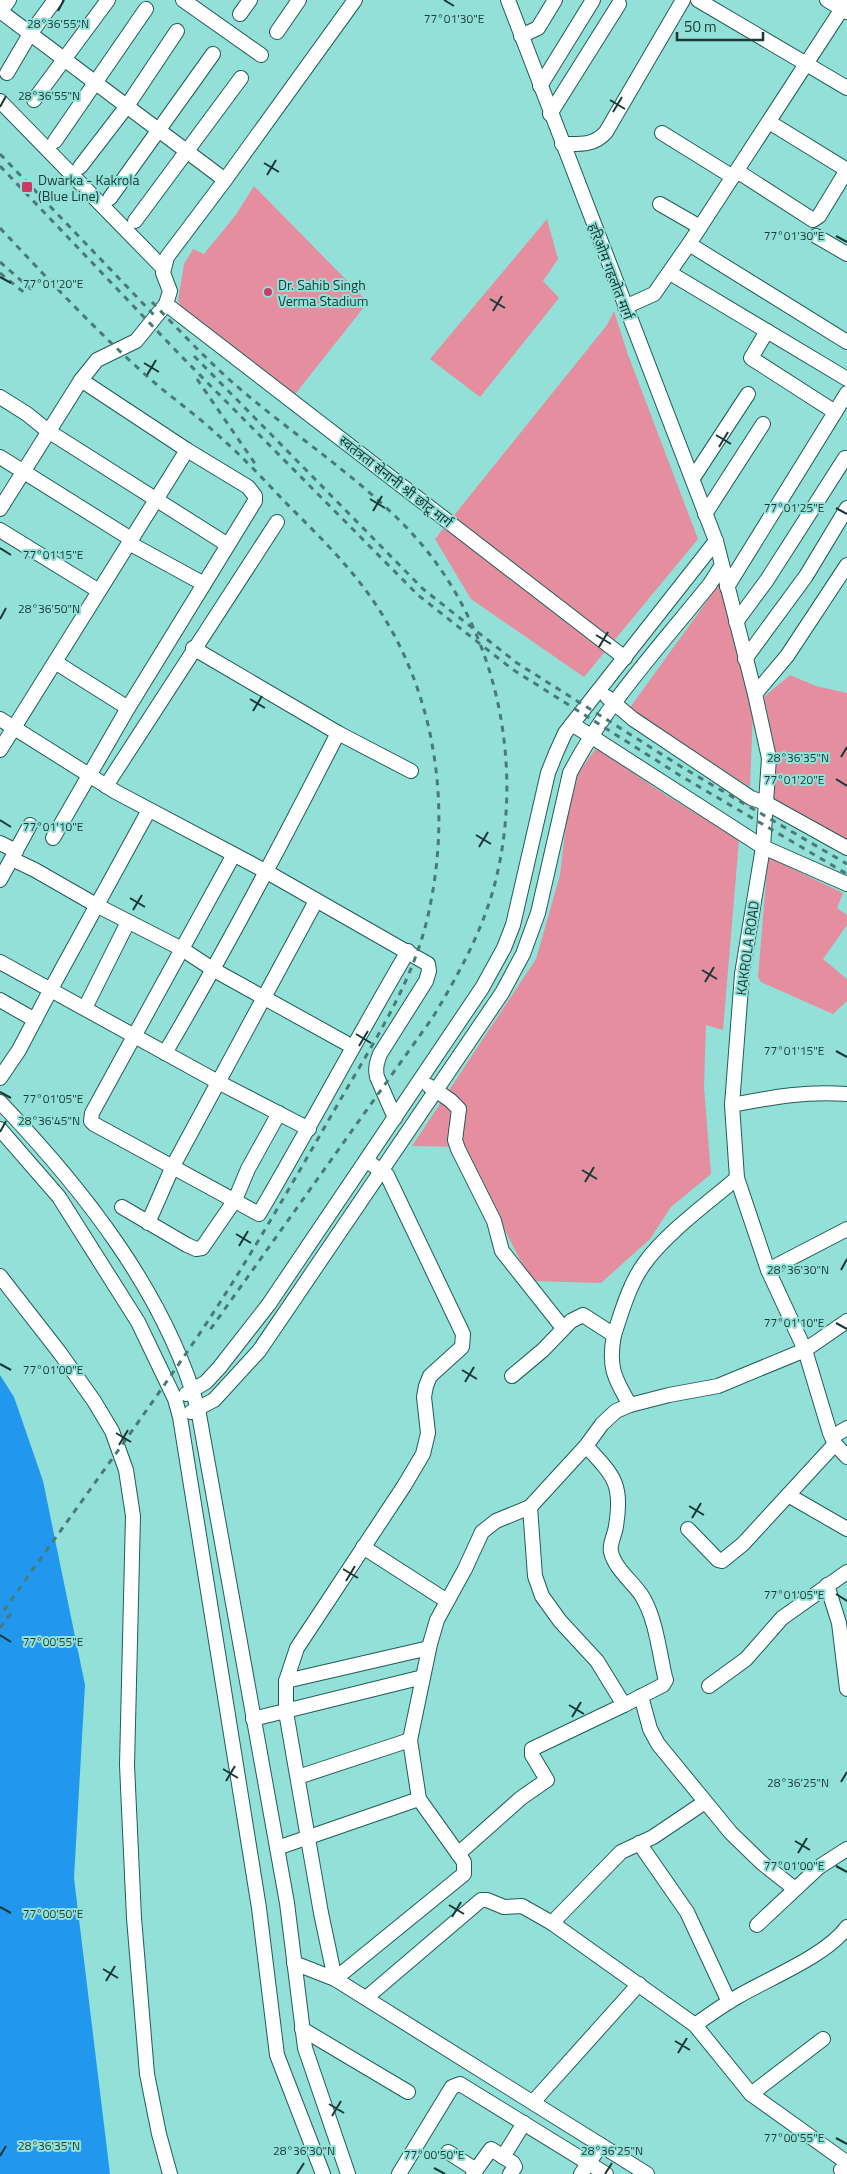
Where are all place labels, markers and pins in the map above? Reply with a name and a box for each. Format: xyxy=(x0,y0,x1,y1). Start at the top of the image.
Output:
place label: Dwarka - Kakrola (Blue Line) xyxy=(38,169,140,206)
marker: Dwarka - Kakrola (Blue Line) xyxy=(20,180,34,194)
place label: Dr. Sahib Singh Verma Stadium xyxy=(278,274,368,311)
marker: Dr. Sahib Singh Verma Stadium xyxy=(262,286,274,298)

